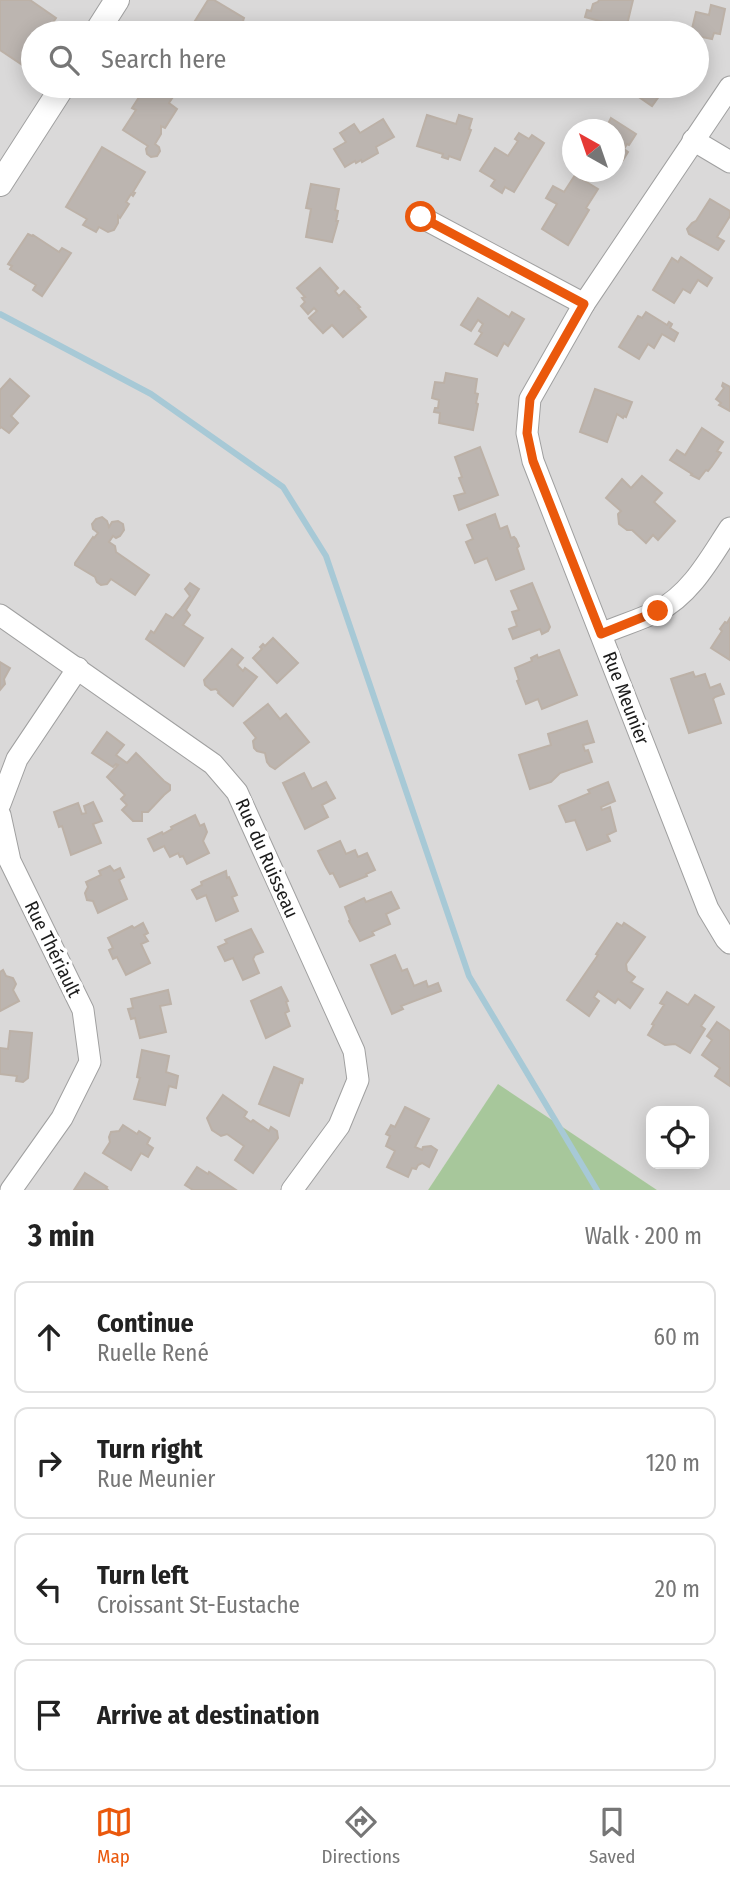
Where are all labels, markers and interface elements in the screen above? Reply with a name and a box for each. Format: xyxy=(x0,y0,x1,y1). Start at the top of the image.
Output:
search box xyxy=(21,21,709,98)
icon: search xyxy=(45,41,83,79)
text: Search here xyxy=(101,44,226,75)
north arrow xyxy=(562,119,625,182)
route start xyxy=(405,201,436,232)
route end xyxy=(642,595,673,626)
street label: Rue Meunier xyxy=(598,648,654,748)
street label: Rue du Ruisseau xyxy=(230,795,304,921)
street label: Rue Thériault xyxy=(20,897,87,1002)
map controls xyxy=(646,1106,709,1169)
button: locate xyxy=(646,1106,709,1169)
text: 3 min xyxy=(28,1218,95,1254)
text: Walk · 200 m xyxy=(585,1222,702,1250)
text: Continue xyxy=(97,1308,194,1339)
icon: ahead xyxy=(30,1318,68,1356)
text: 60 m xyxy=(654,1323,700,1351)
text: Ruelle René xyxy=(97,1339,209,1367)
text: Turn right xyxy=(97,1434,203,1465)
icon: right xyxy=(30,1444,68,1482)
text: 120 m xyxy=(646,1449,700,1477)
text: Rue Meunier xyxy=(97,1465,215,1493)
text: Turn left xyxy=(97,1560,189,1591)
icon: left xyxy=(30,1570,68,1608)
text: 20 m xyxy=(655,1575,700,1603)
text: Croissant St-Eustache xyxy=(97,1591,300,1619)
icon: arrive xyxy=(30,1696,68,1734)
text: Arrive at destination xyxy=(97,1700,320,1731)
tab: Map xyxy=(95,1803,133,1868)
tab: Directions xyxy=(322,1803,400,1868)
tab: Saved xyxy=(589,1803,635,1868)

